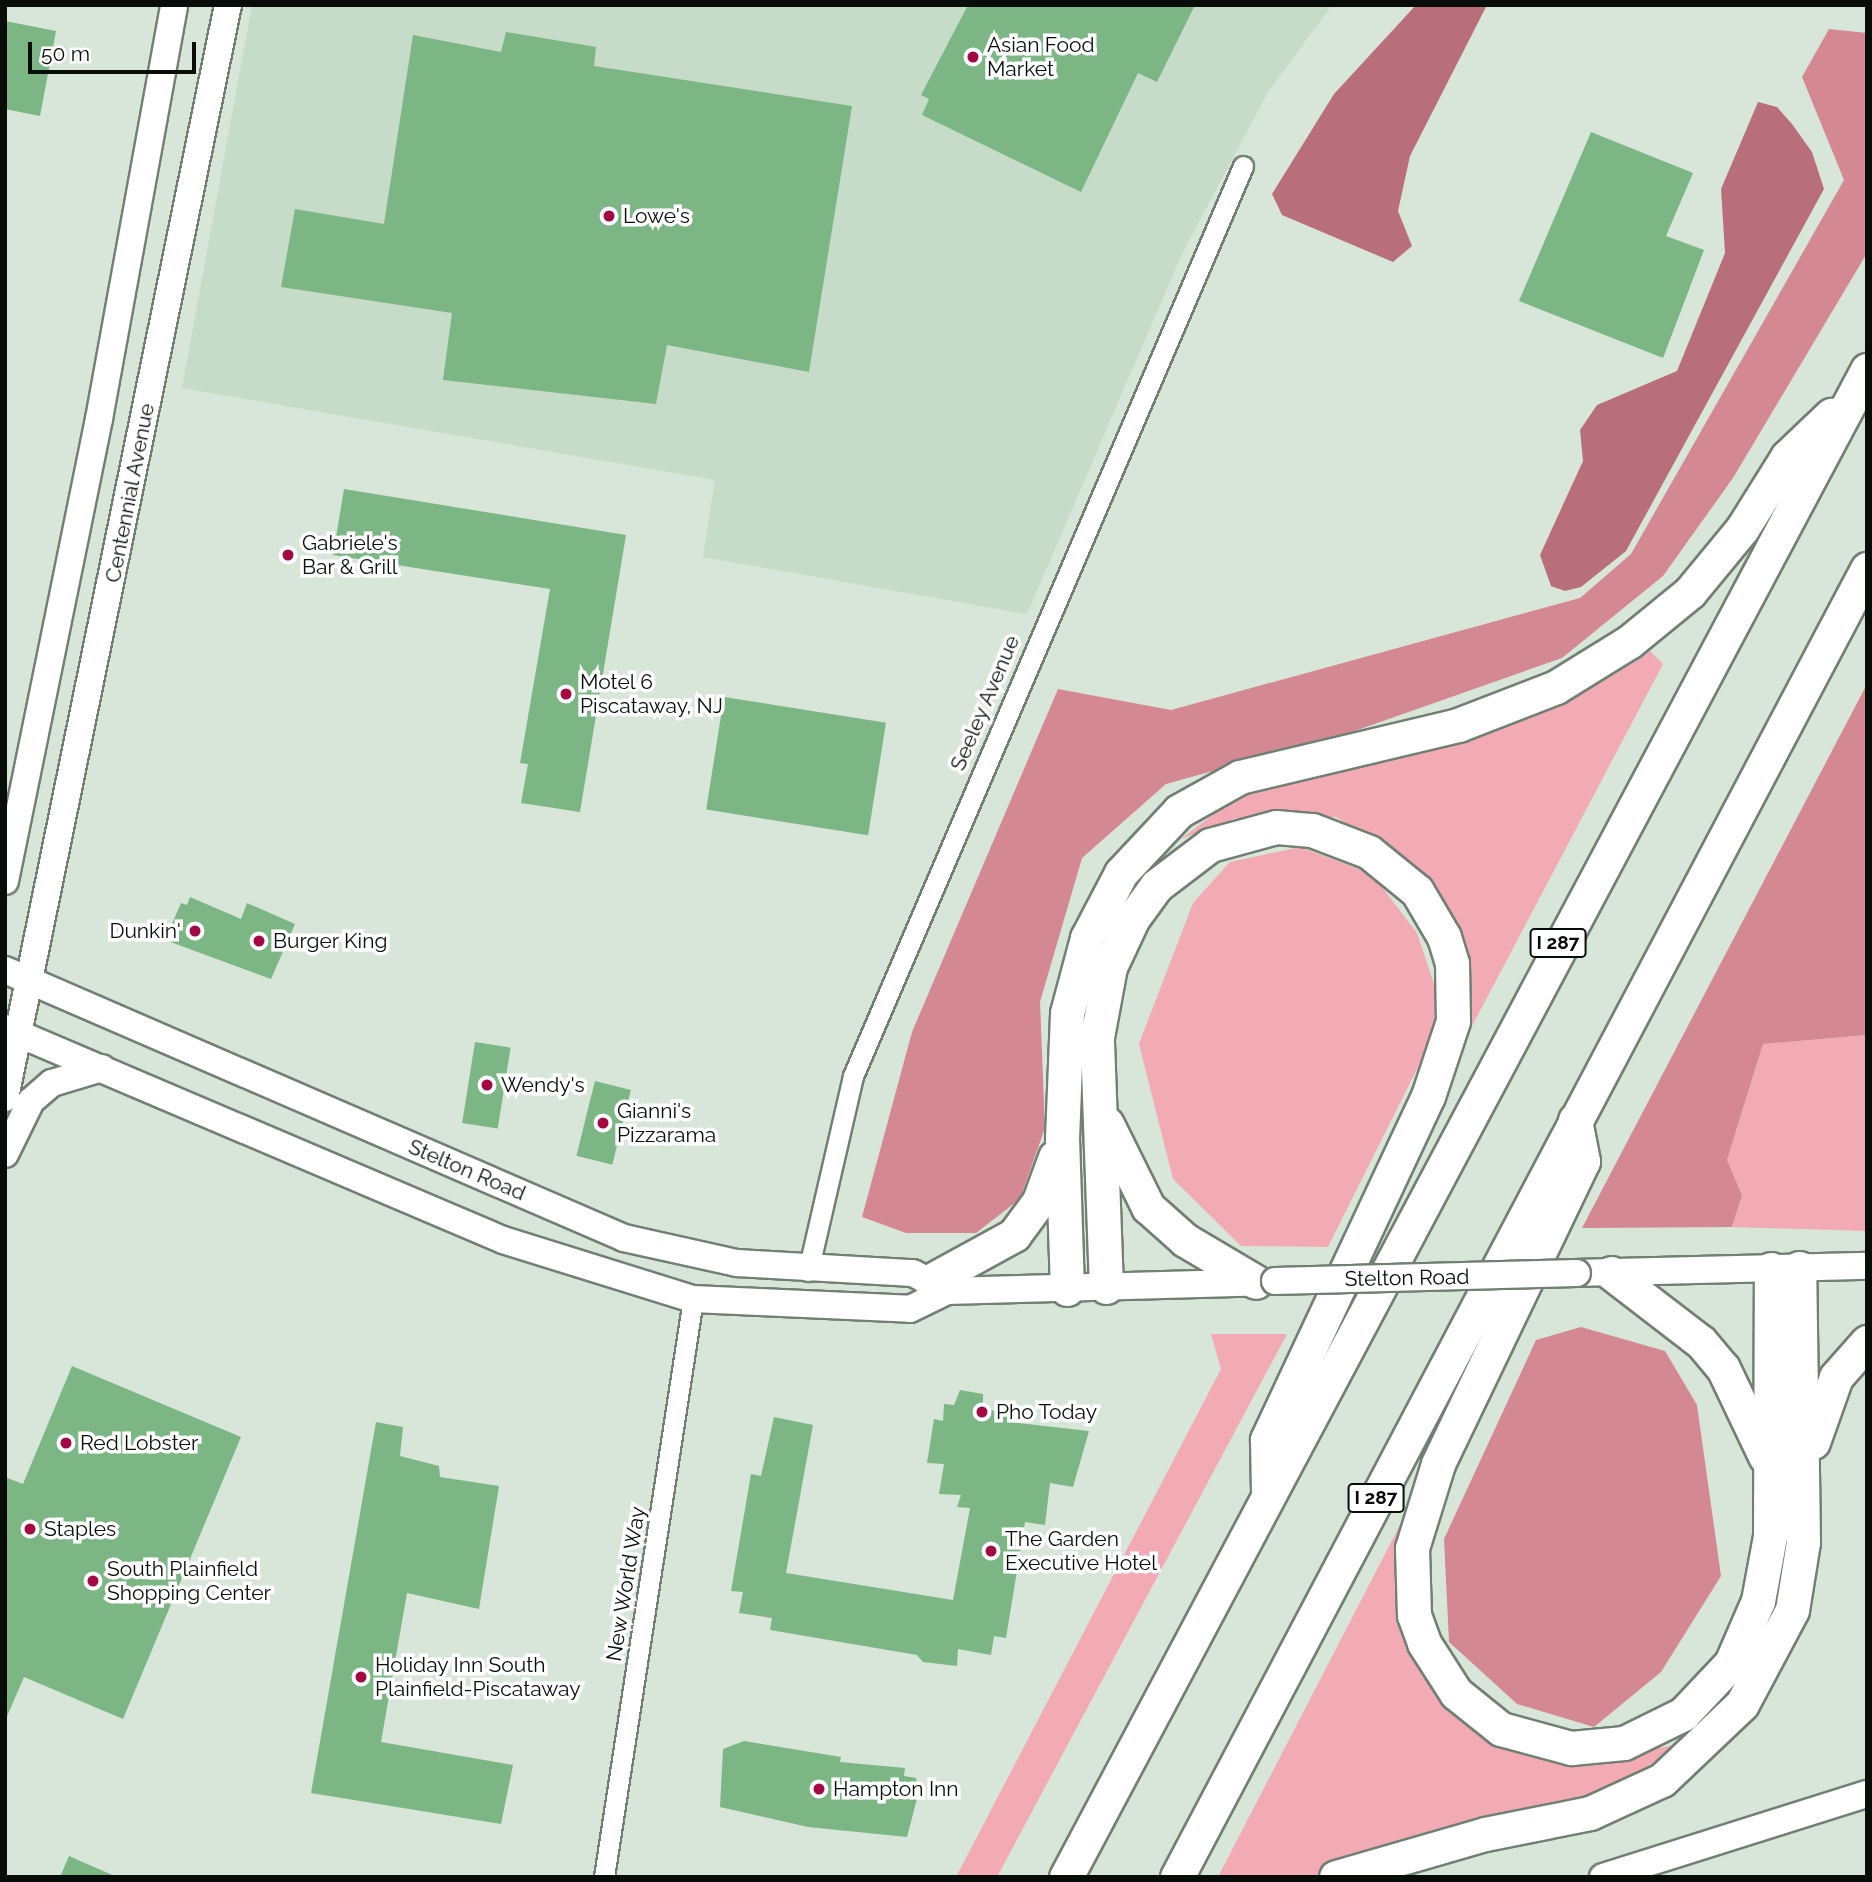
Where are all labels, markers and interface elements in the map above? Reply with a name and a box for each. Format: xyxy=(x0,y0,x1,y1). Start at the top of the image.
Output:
scale bar xyxy=(32,28,200,72)
place label: Asian Food Market xyxy=(987,32,1095,82)
text: 50 m xyxy=(41,41,90,66)
marker: Asian Food Market xyxy=(965,49,981,65)
place label: Lowe's xyxy=(623,203,690,229)
marker: Lowe's xyxy=(601,208,617,224)
street label: Centennial Avenue xyxy=(100,401,160,585)
place label: Gabriele's Bar & Grill xyxy=(302,530,398,580)
marker: Gabriele's Bar & Grill xyxy=(280,547,296,563)
street label: Seeley Avenue xyxy=(945,631,1025,775)
place label: Motel 6 Piscataway, NJ xyxy=(580,669,723,719)
marker: Motel 6 Piscataway, NJ xyxy=(558,686,574,702)
place label: Dunkin' xyxy=(109,918,181,944)
marker: Dunkin' xyxy=(187,923,203,939)
place label: Burger King xyxy=(273,928,388,954)
road number: I 287 xyxy=(1528,928,1588,959)
marker: Burger King xyxy=(251,933,267,949)
place label: Wendy's xyxy=(501,1072,585,1098)
marker: Wendy's xyxy=(479,1077,495,1093)
place label: Gianni's Pizzarama xyxy=(617,1098,716,1148)
marker: Gianni's Pizzarama xyxy=(595,1115,611,1131)
street label: Stelton Road xyxy=(405,1134,529,1206)
street label: Stelton Road xyxy=(1344,1264,1470,1292)
place label: Pho Today xyxy=(996,1399,1098,1425)
marker: Pho Today xyxy=(974,1404,990,1420)
place label: Red Lobster xyxy=(80,1430,198,1456)
marker: Red Lobster xyxy=(58,1435,74,1451)
road number: I 287 xyxy=(1346,1482,1406,1514)
street label: New World Way xyxy=(601,1504,651,1664)
place label: Staples xyxy=(44,1516,116,1542)
marker: Staples xyxy=(22,1521,38,1537)
place label: The Garden Executive Hotel xyxy=(1005,1526,1157,1576)
marker: The Garden Executive Hotel xyxy=(983,1543,999,1559)
place label: South Plainfield Shopping Center xyxy=(107,1556,271,1606)
marker: South Plainfield Shopping Center xyxy=(85,1573,101,1589)
place label: Holiday Inn South Plainfield-Piscataway xyxy=(375,1652,581,1702)
marker: Holiday Inn South Plainfield-Piscataway xyxy=(353,1669,369,1685)
place label: Hampton Inn xyxy=(833,1776,959,1802)
marker: Hampton Inn xyxy=(811,1781,827,1797)

